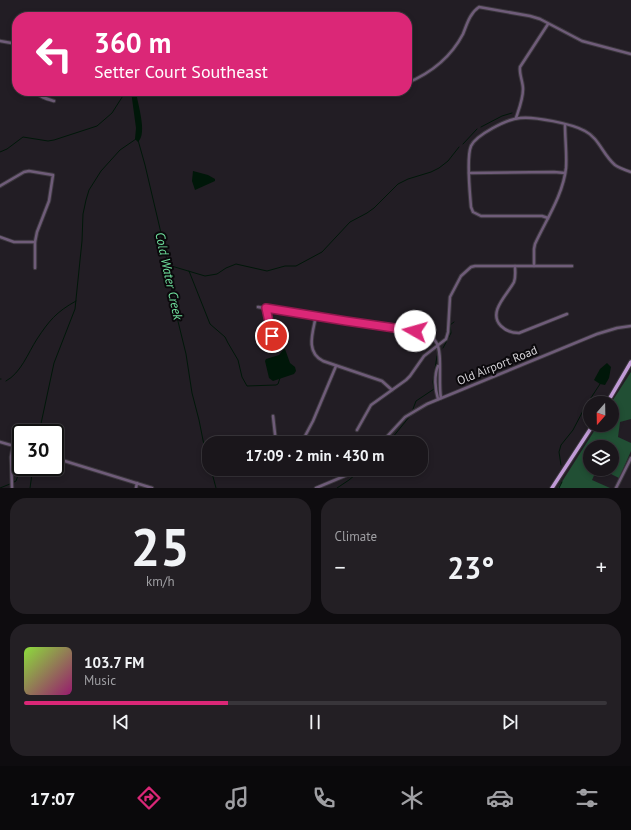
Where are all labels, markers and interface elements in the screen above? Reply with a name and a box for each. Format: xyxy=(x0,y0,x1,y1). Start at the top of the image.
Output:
text: 360 m xyxy=(94,24,171,61)
icon: left xyxy=(28,28,80,80)
text: Setter Court Southeast xyxy=(94,60,268,83)
water label: Cold Water Creek xyxy=(151,231,187,323)
position arrow xyxy=(394,310,436,352)
pin xyxy=(255,319,289,353)
icon: arrive xyxy=(261,325,283,347)
street label: Old Airport Road xyxy=(455,342,539,388)
north arrow xyxy=(583,396,619,432)
map controls xyxy=(583,396,619,476)
speed limit sign: 30 xyxy=(12,424,64,476)
button: layers xyxy=(583,440,619,476)
text: 17:09 · 2 min · 430 m xyxy=(246,446,384,465)
text: 25 xyxy=(131,513,190,580)
text: Climate xyxy=(335,528,377,545)
text: 23° xyxy=(447,548,494,587)
text: − xyxy=(335,553,346,581)
text: + xyxy=(596,553,607,581)
text: km/h xyxy=(146,573,175,590)
text: 103.7 FM xyxy=(84,653,144,672)
text: Music xyxy=(84,672,116,689)
icon: previous xyxy=(110,711,132,733)
icon: pause xyxy=(304,711,326,733)
icon: next xyxy=(499,711,521,733)
icon: directions xyxy=(135,784,163,812)
icon: music xyxy=(223,784,251,812)
icon: phone xyxy=(310,784,338,812)
icon: climate xyxy=(398,784,426,812)
icon: car xyxy=(486,784,514,812)
icon: filters xyxy=(573,784,601,812)
text: 17:07 xyxy=(30,787,75,810)

